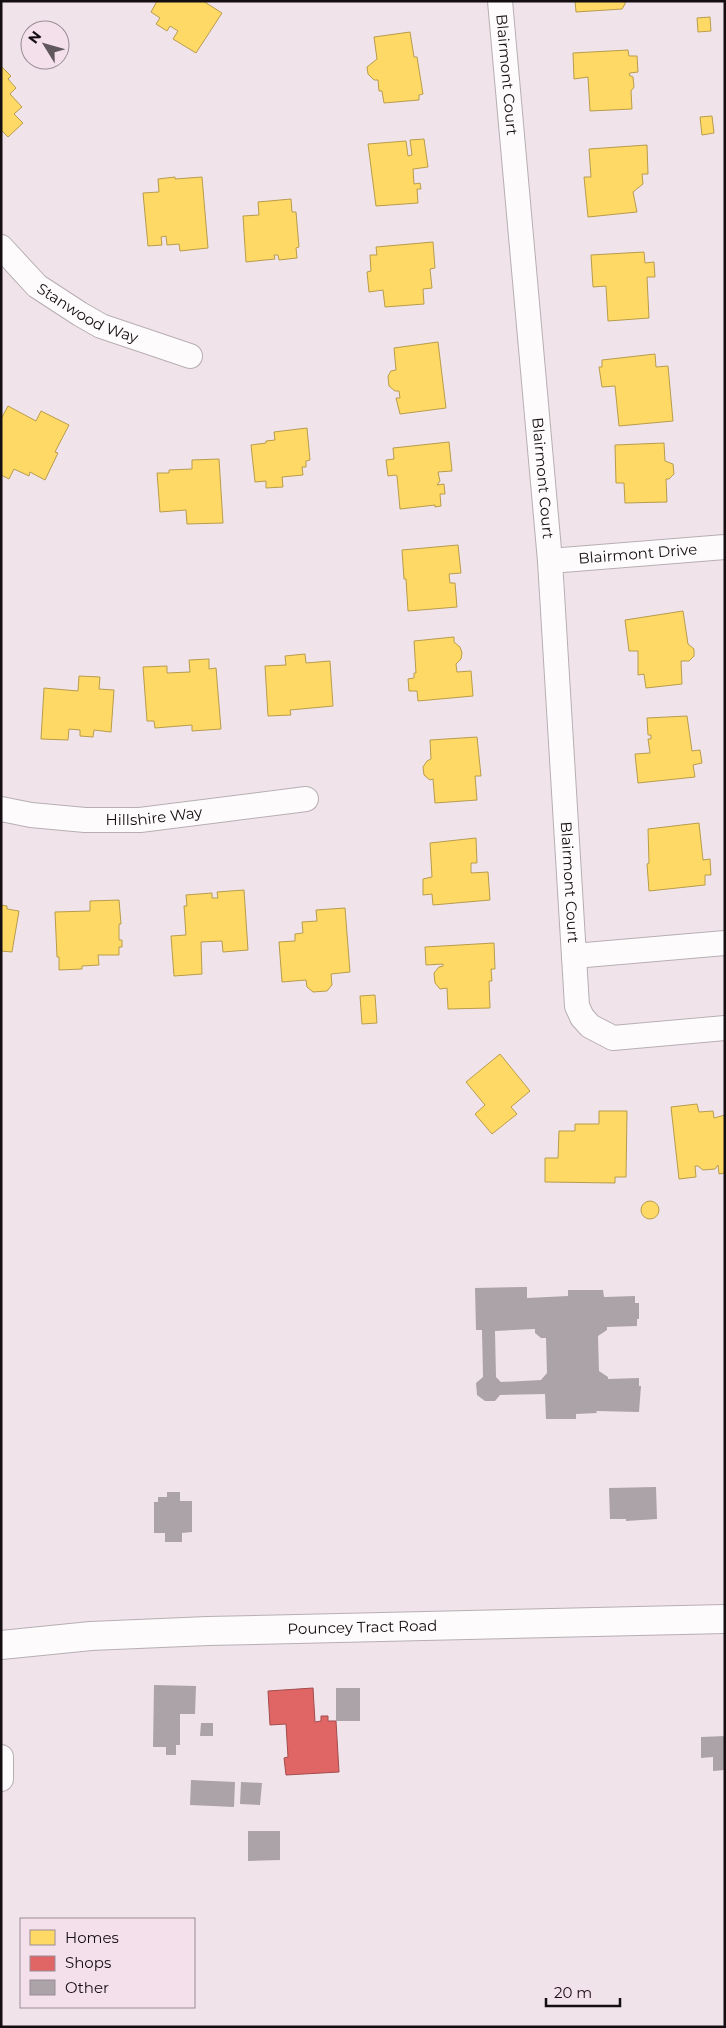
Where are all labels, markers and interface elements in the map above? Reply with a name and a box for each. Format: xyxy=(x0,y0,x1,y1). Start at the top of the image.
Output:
street label: Blairmont Court xyxy=(492,13,522,136)
north arrow xyxy=(20,20,70,70)
text: N xyxy=(24,27,45,47)
street label: Stanwood Way xyxy=(34,279,142,347)
street label: Blairmont Court xyxy=(528,417,558,540)
street label: Blairmont Drive xyxy=(578,539,698,568)
street label: Hillshire Way xyxy=(106,802,204,829)
street label: Blairmont Court xyxy=(557,821,583,944)
street label: Pouncey Tract Road xyxy=(287,1616,438,1638)
legend xyxy=(20,1918,195,2008)
text: Homes xyxy=(65,1928,119,1947)
text: Shops xyxy=(65,1953,111,1972)
scale bar xyxy=(546,1976,620,2008)
text: Other xyxy=(65,1978,109,1997)
text: 20 m xyxy=(554,1983,592,2002)

